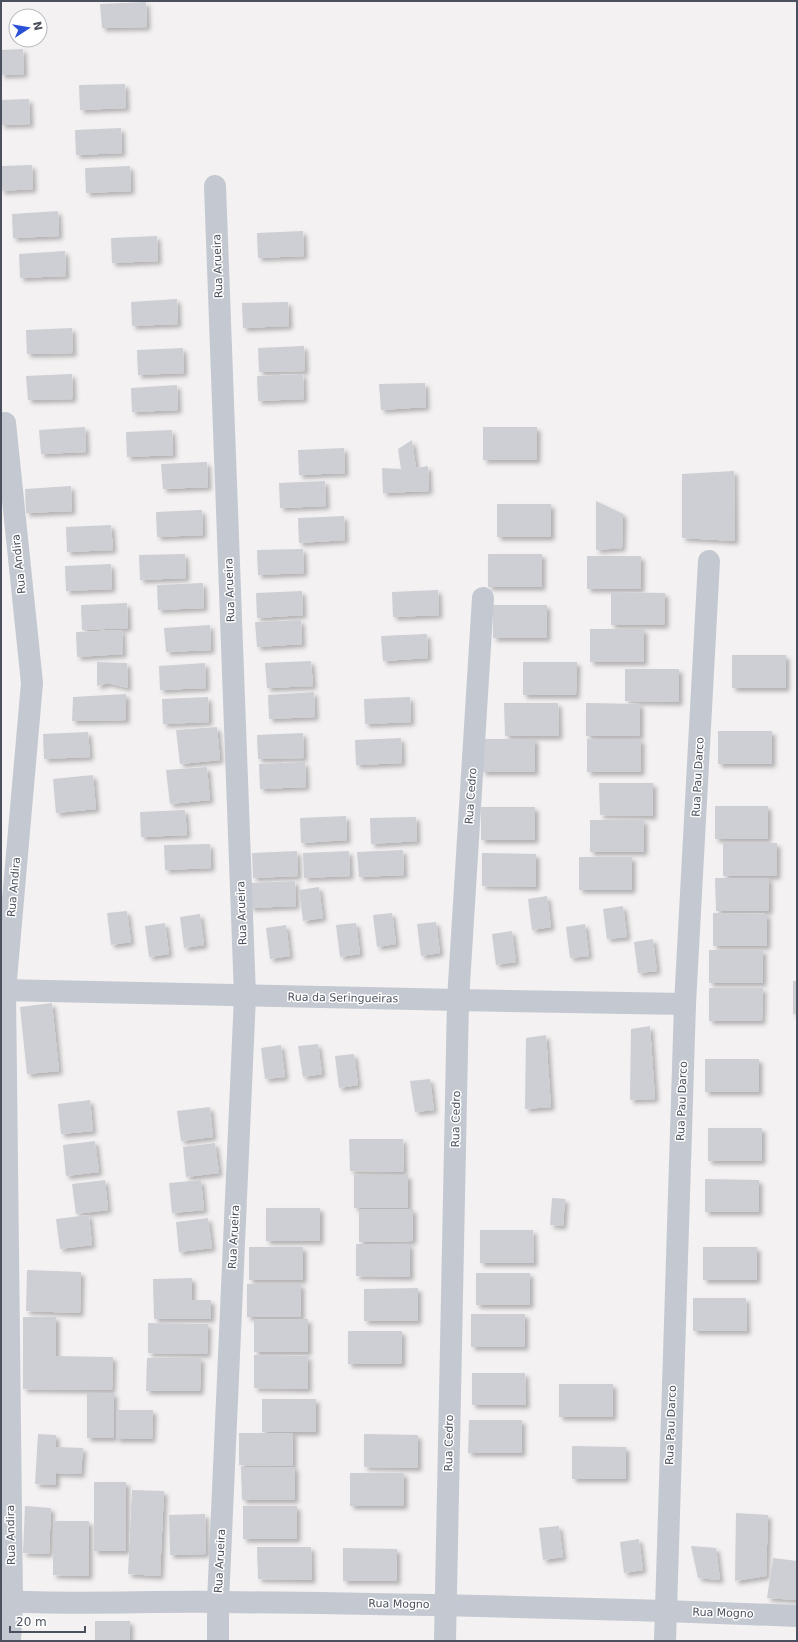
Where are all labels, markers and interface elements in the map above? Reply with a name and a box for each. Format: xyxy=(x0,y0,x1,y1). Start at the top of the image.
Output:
north arrow xyxy=(8,8,48,48)
text: N xyxy=(30,20,45,32)
street label: Rua Arueira xyxy=(210,234,226,298)
street label: Rua Andira xyxy=(9,533,29,595)
street label: Rua Arueira xyxy=(222,558,238,622)
street label: Rua Pau Darco xyxy=(689,736,707,817)
street label: Rua Cedro xyxy=(463,767,479,825)
street label: Rua Andira xyxy=(5,856,23,918)
street label: Rua Arueira xyxy=(234,881,250,945)
street label: Rua da Seringueiras xyxy=(288,991,399,1005)
street label: Rua Pau Darco xyxy=(674,1061,690,1141)
street label: Rua Cedro xyxy=(449,1090,463,1148)
street label: Rua Arueira xyxy=(226,1204,242,1270)
street label: Rua Pau Darco xyxy=(663,1385,679,1465)
street label: Rua Cedro xyxy=(442,1414,456,1472)
street label: Rua Andira xyxy=(4,1505,18,1565)
street label: Rua Arueira xyxy=(212,1528,228,1594)
street label: Rua Mogno xyxy=(368,1597,430,1611)
street label: Rua Mogno xyxy=(692,1605,754,1621)
scale bar xyxy=(10,1608,85,1634)
text: 20 m xyxy=(16,1615,47,1629)

